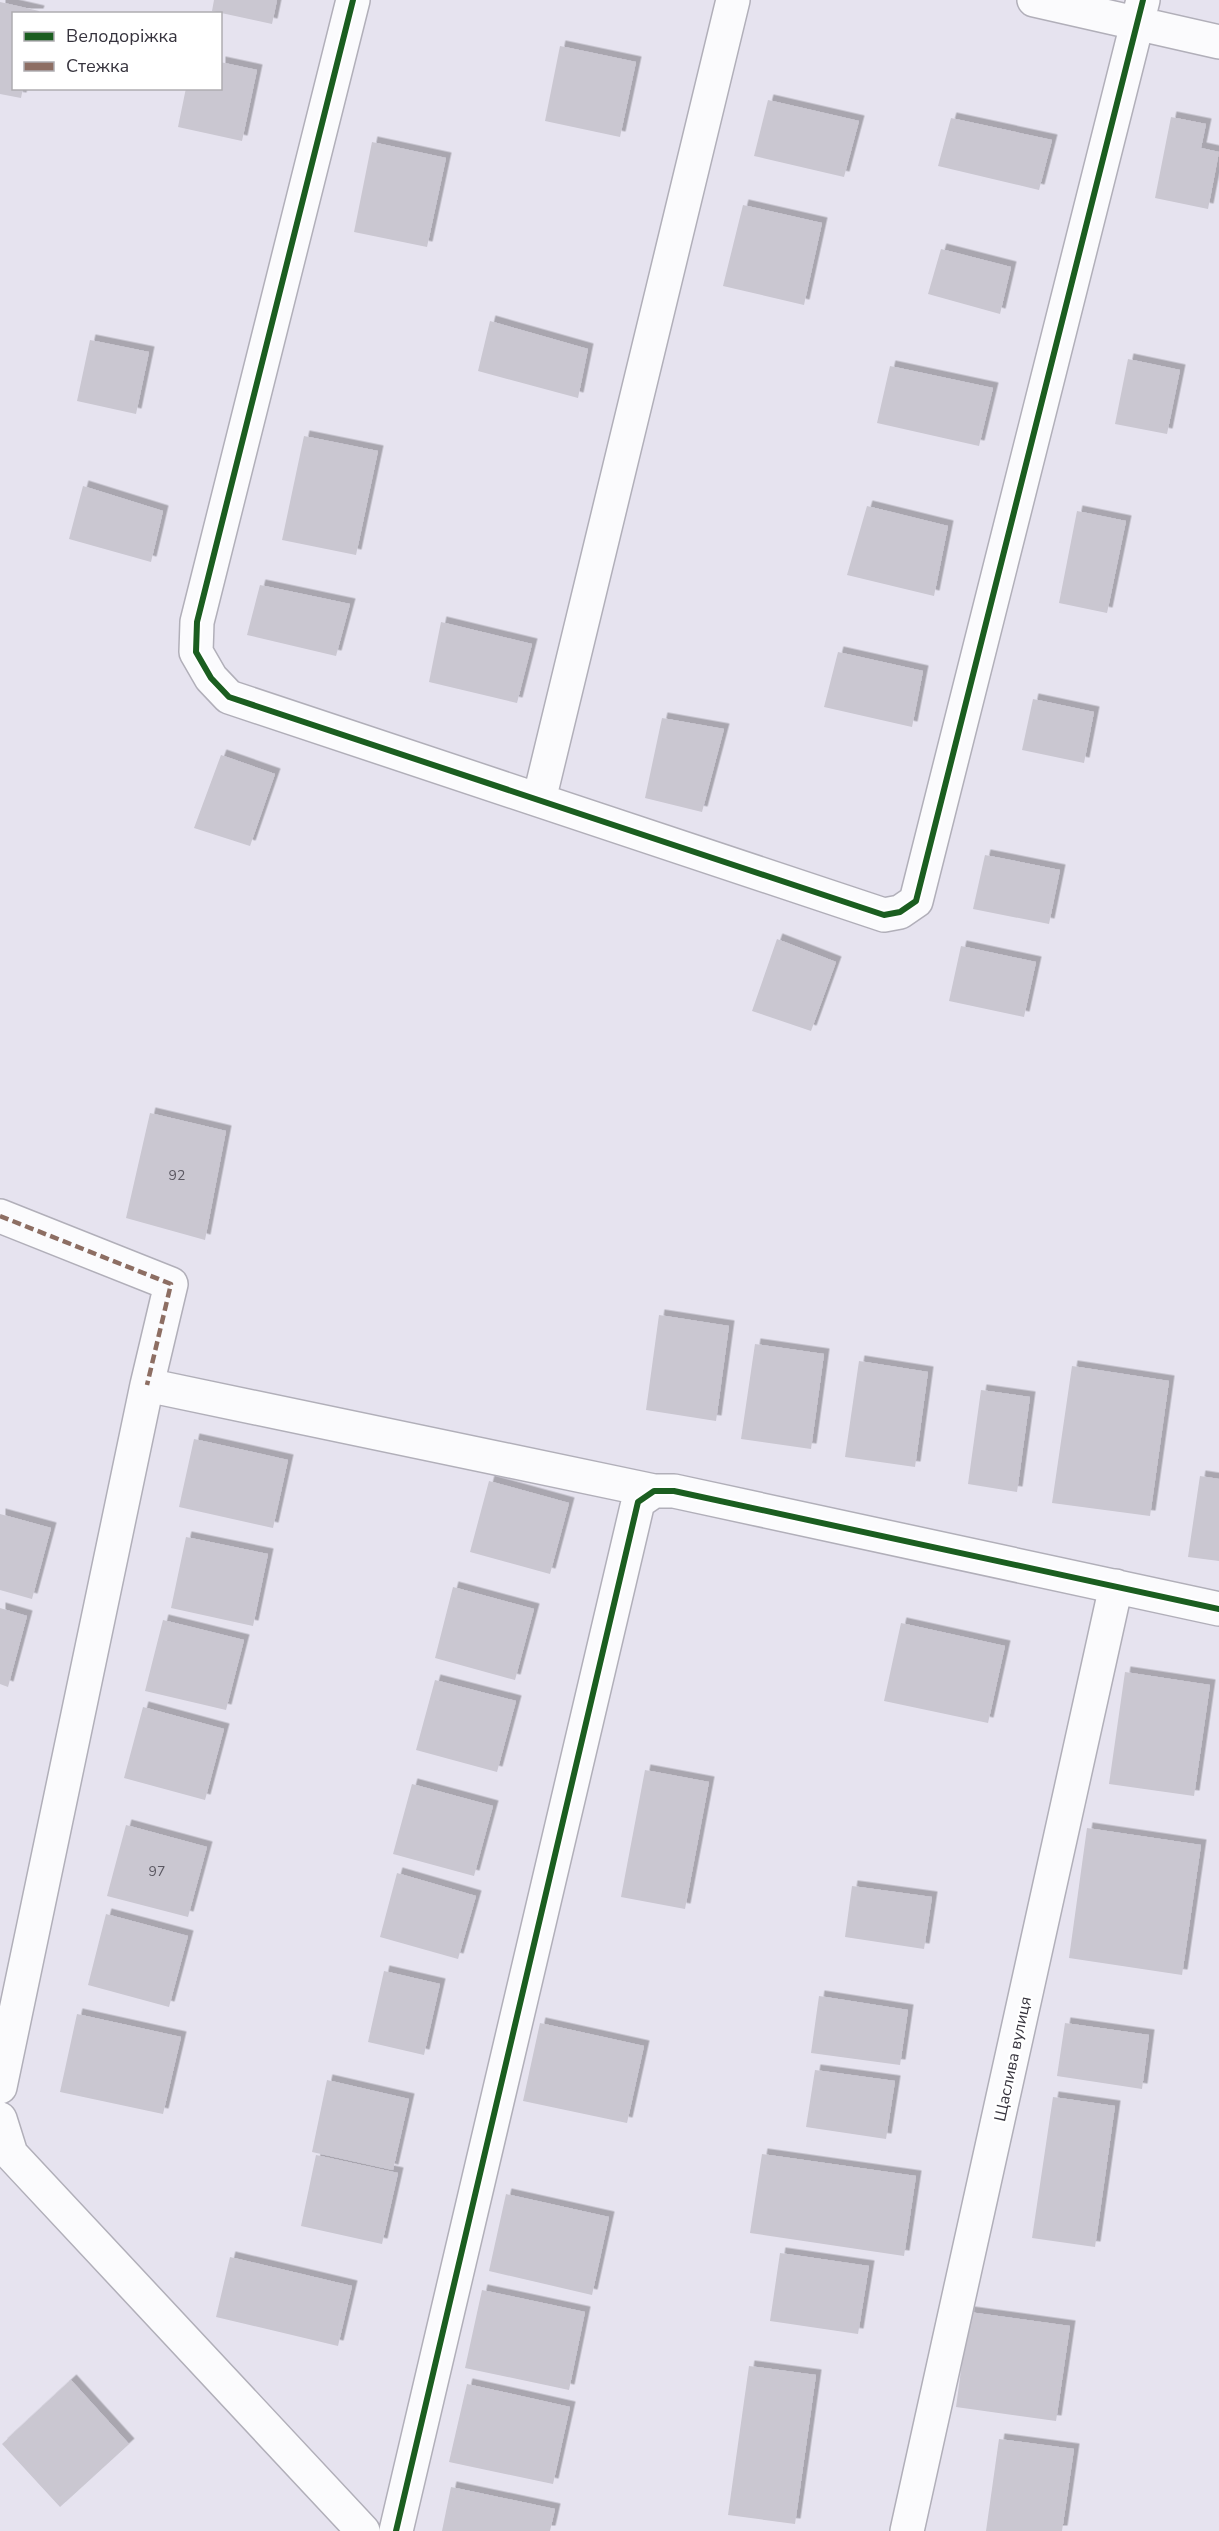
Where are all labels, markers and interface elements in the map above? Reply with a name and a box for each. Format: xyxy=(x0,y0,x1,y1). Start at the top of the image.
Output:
legend xyxy=(12,12,222,90)
text: Велодоріжка xyxy=(66,24,178,48)
text: Стежка xyxy=(66,54,129,78)
house number: 92 xyxy=(169,1166,185,1185)
house number: 97 xyxy=(149,1862,165,1881)
street label: Щаслива вулиця xyxy=(989,1995,1037,2123)

